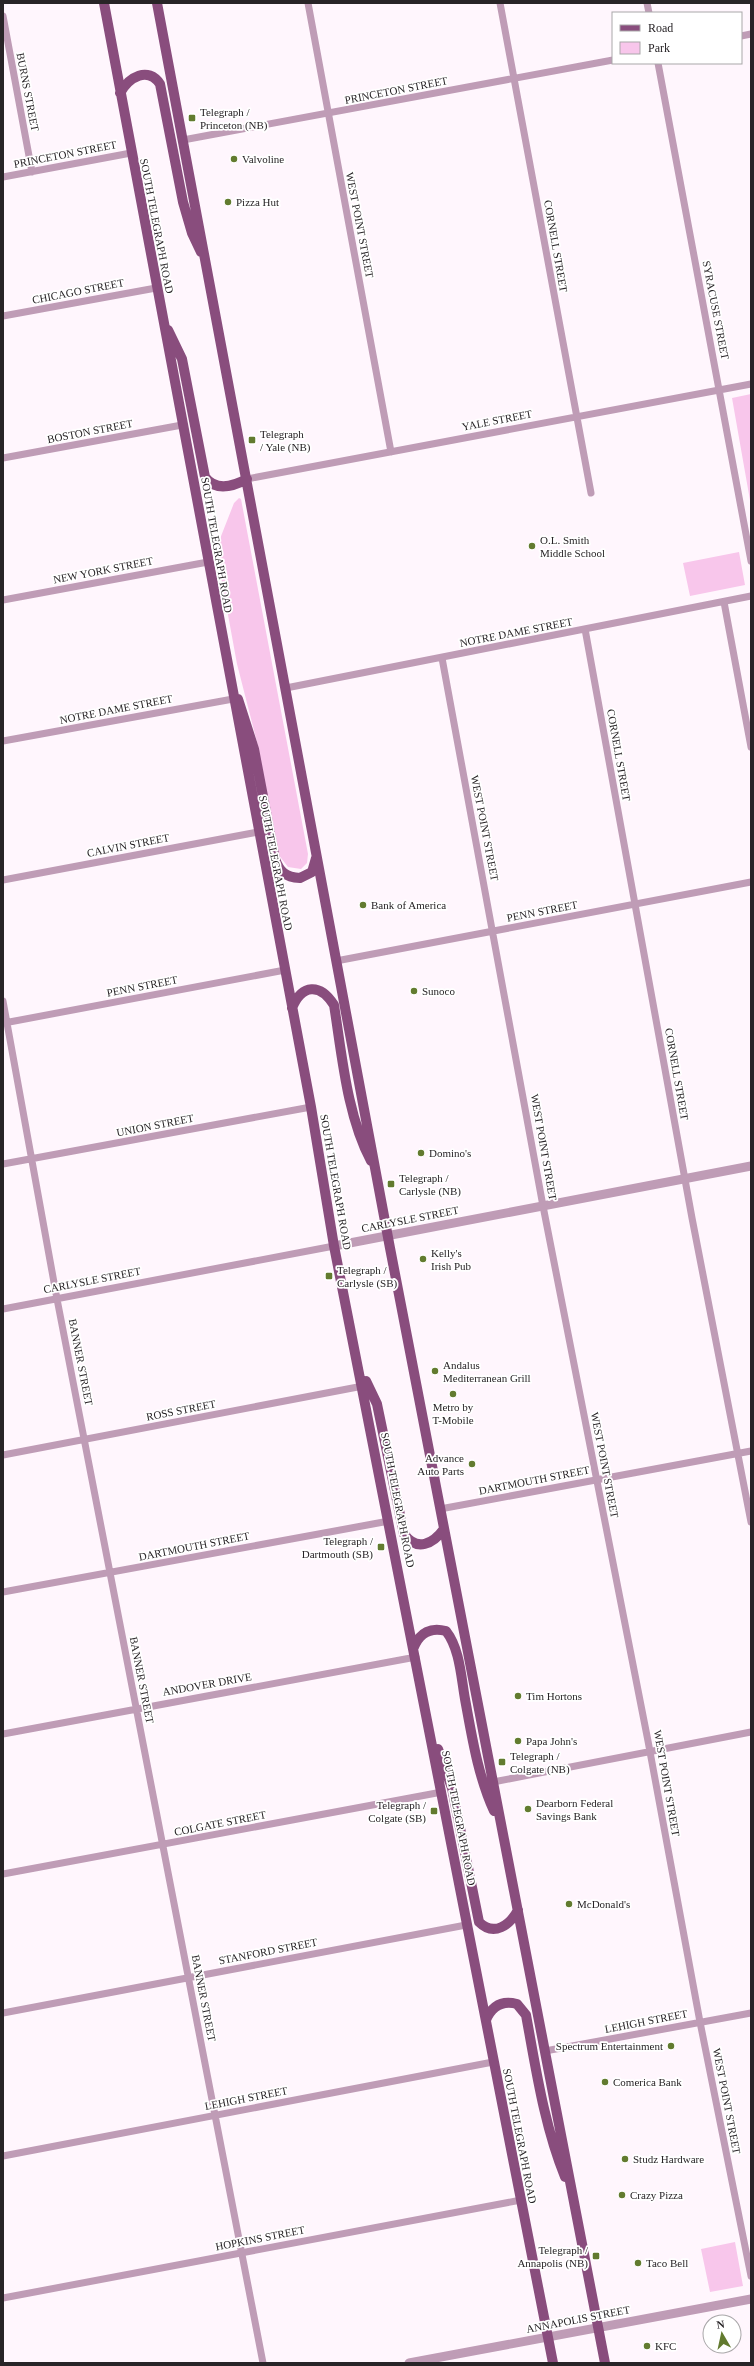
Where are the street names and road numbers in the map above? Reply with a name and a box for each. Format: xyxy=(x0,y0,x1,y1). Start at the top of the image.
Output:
street label: BURNS STREET xyxy=(15,52,42,133)
street label: PRINCETON STREET xyxy=(344,74,449,106)
street label: PRINCETON STREET xyxy=(13,138,118,170)
street label: SOUTH TELEGRAPH ROAD xyxy=(138,157,176,295)
street label: WEST POINT STREET xyxy=(344,171,376,279)
street label: CORNELL STREET xyxy=(542,199,570,293)
street label: SYRACUSE STREET xyxy=(701,260,732,361)
street label: CHICAGO STREET xyxy=(31,276,125,306)
street label: YALE STREET xyxy=(461,407,533,433)
street label: BOSTON STREET xyxy=(46,417,134,445)
street label: SOUTH TELEGRAPH ROAD xyxy=(199,476,235,614)
street label: NEW YORK STREET xyxy=(52,554,154,586)
street label: NOTRE DAME STREET xyxy=(458,615,574,649)
street label: NOTRE DAME STREET xyxy=(58,692,174,726)
street label: CORNELL STREET xyxy=(605,708,633,802)
street label: WEST POINT STREET xyxy=(469,774,501,882)
street label: SOUTH TELEGRAPH ROAD xyxy=(257,794,295,932)
street label: CALVIN STREET xyxy=(86,831,170,859)
street label: PENN STREET xyxy=(506,898,579,924)
street label: PENN STREET xyxy=(106,973,179,999)
street label: CORNELL STREET xyxy=(663,1027,691,1121)
street label: WEST POINT STREET xyxy=(529,1093,559,1201)
street label: UNION STREET xyxy=(115,1112,195,1138)
street label: SOUTH TELEGRAPH ROAD xyxy=(318,1113,354,1251)
street label: CARLYSLE STREET xyxy=(360,1204,460,1234)
street label: CARLYSLE STREET xyxy=(42,1265,142,1295)
street label: BANNER STREET xyxy=(67,1318,95,1407)
street label: ROSS STREET xyxy=(145,1397,217,1423)
street label: WEST POINT STREET xyxy=(589,1411,621,1519)
street label: SOUTH TELEGRAPH ROAD xyxy=(379,1431,417,1569)
street label: DARTMOUTH STREET xyxy=(478,1463,591,1497)
street label: DARTMOUTH STREET xyxy=(138,1529,251,1563)
street label: BANNER STREET xyxy=(128,1636,156,1725)
street label: ANDOVER DRIVE xyxy=(162,1670,253,1698)
street label: WEST POINT STREET xyxy=(652,1729,682,1837)
street label: SOUTH TELEGRAPH ROAD xyxy=(440,1749,478,1887)
street label: COLGATE STREET xyxy=(173,1808,267,1838)
street label: STANFORD STREET xyxy=(218,1935,319,1966)
street label: BANNER STREET xyxy=(190,1954,218,2043)
street label: LEHIGH STREET xyxy=(604,2007,689,2035)
street label: WEST POINT STREET xyxy=(711,2047,743,2155)
street label: SOUTH TELEGRAPH ROAD xyxy=(501,2067,539,2205)
street label: LEHIGH STREET xyxy=(204,2084,289,2112)
street label: HOPKINS STREET xyxy=(214,2223,306,2253)
street label: ANNAPOLIS STREET xyxy=(525,2303,631,2335)

